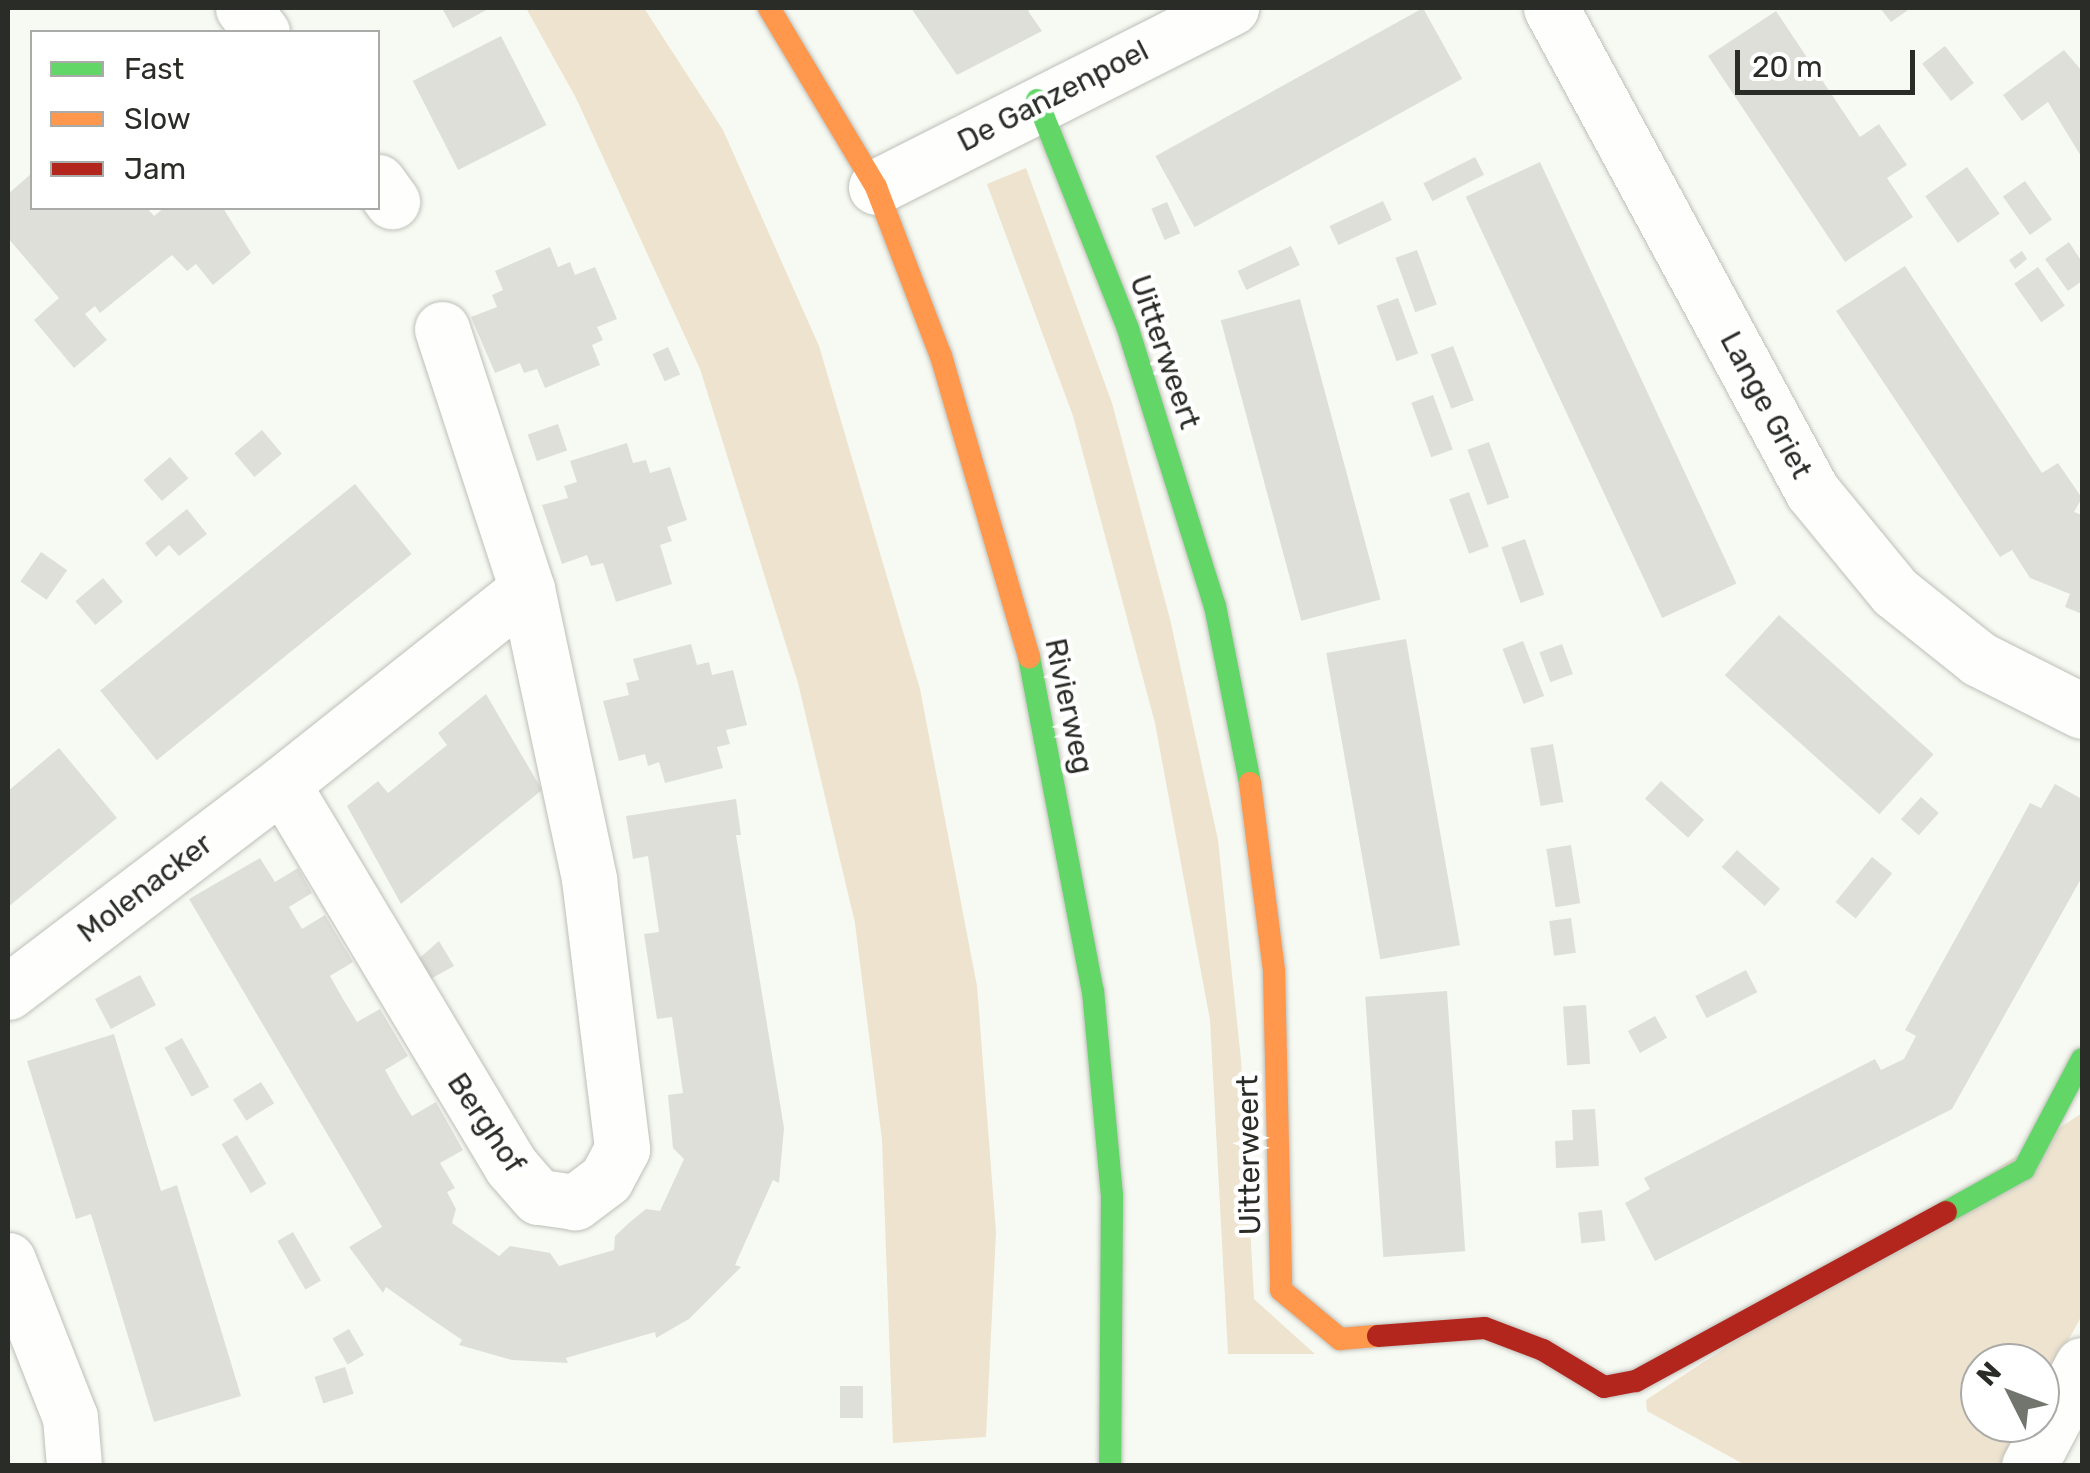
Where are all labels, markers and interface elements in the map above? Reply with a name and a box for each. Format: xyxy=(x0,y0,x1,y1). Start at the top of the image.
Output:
legend xyxy=(30,30,380,210)
scale bar xyxy=(1740,30,1920,92)
street label: De Ganzenpoel xyxy=(952,32,1154,160)
text: 20 m xyxy=(1752,49,1823,85)
text: Fast xyxy=(124,51,184,87)
text: Slow xyxy=(124,101,191,137)
text: Jam xyxy=(124,151,186,187)
street label: Uitterweert xyxy=(1122,270,1208,434)
street label: Lange Griet xyxy=(1712,325,1820,485)
street label: Rivierweg xyxy=(1037,635,1101,777)
street label: Molenacker xyxy=(71,826,219,950)
street label: Berghof xyxy=(440,1066,532,1180)
street label: Uitterweert xyxy=(1230,1075,1268,1235)
north arrow xyxy=(1960,1343,2060,1443)
text: N xyxy=(1970,1355,2008,1392)

